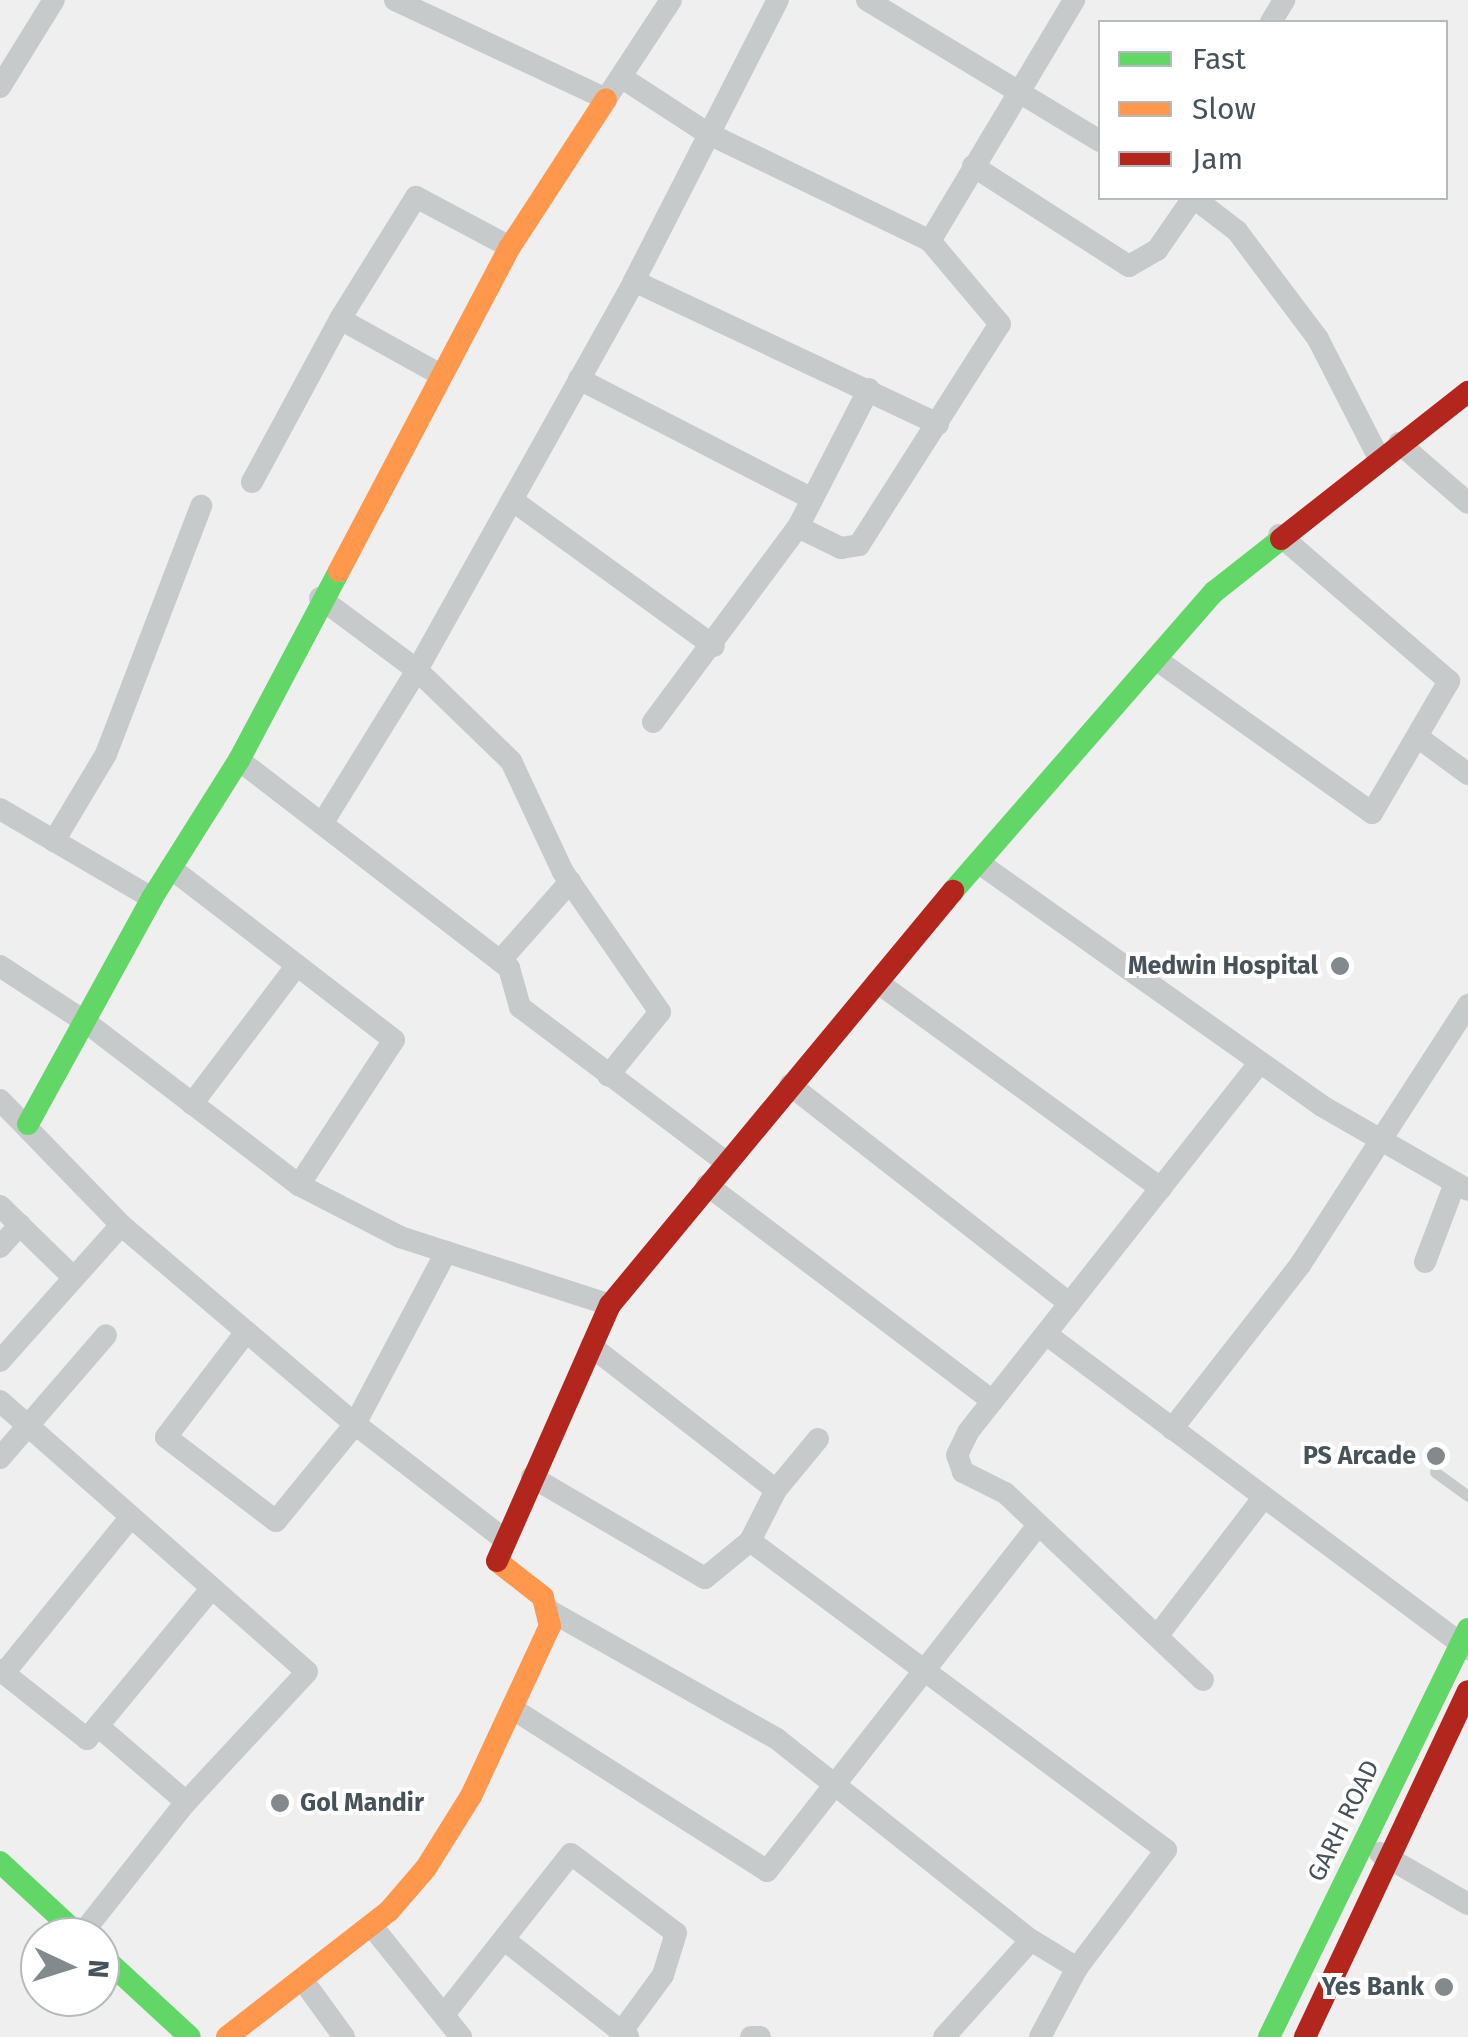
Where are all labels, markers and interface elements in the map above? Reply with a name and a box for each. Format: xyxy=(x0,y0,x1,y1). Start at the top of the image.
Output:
legend xyxy=(1098,20,1448,200)
text: Fast xyxy=(1192,41,1246,77)
text: Slow xyxy=(1192,91,1256,127)
text: Jam xyxy=(1192,141,1243,177)
place label: Medwin Hospital xyxy=(1128,951,1318,981)
marker: Medwin Hospital xyxy=(1327,953,1353,979)
place label: PS Arcade xyxy=(1303,1441,1416,1471)
marker: PS Arcade xyxy=(1425,1445,1447,1467)
street label: GARH ROAD xyxy=(1302,1755,1386,1887)
place label: Gol Mandir xyxy=(300,1788,424,1818)
marker: Gol Mandir xyxy=(269,1792,291,1814)
north arrow xyxy=(20,1917,120,2017)
text: N xyxy=(81,1959,116,1979)
place label: Yes Bank xyxy=(1322,1972,1424,2002)
marker: Yes Bank xyxy=(1433,1976,1455,1998)

